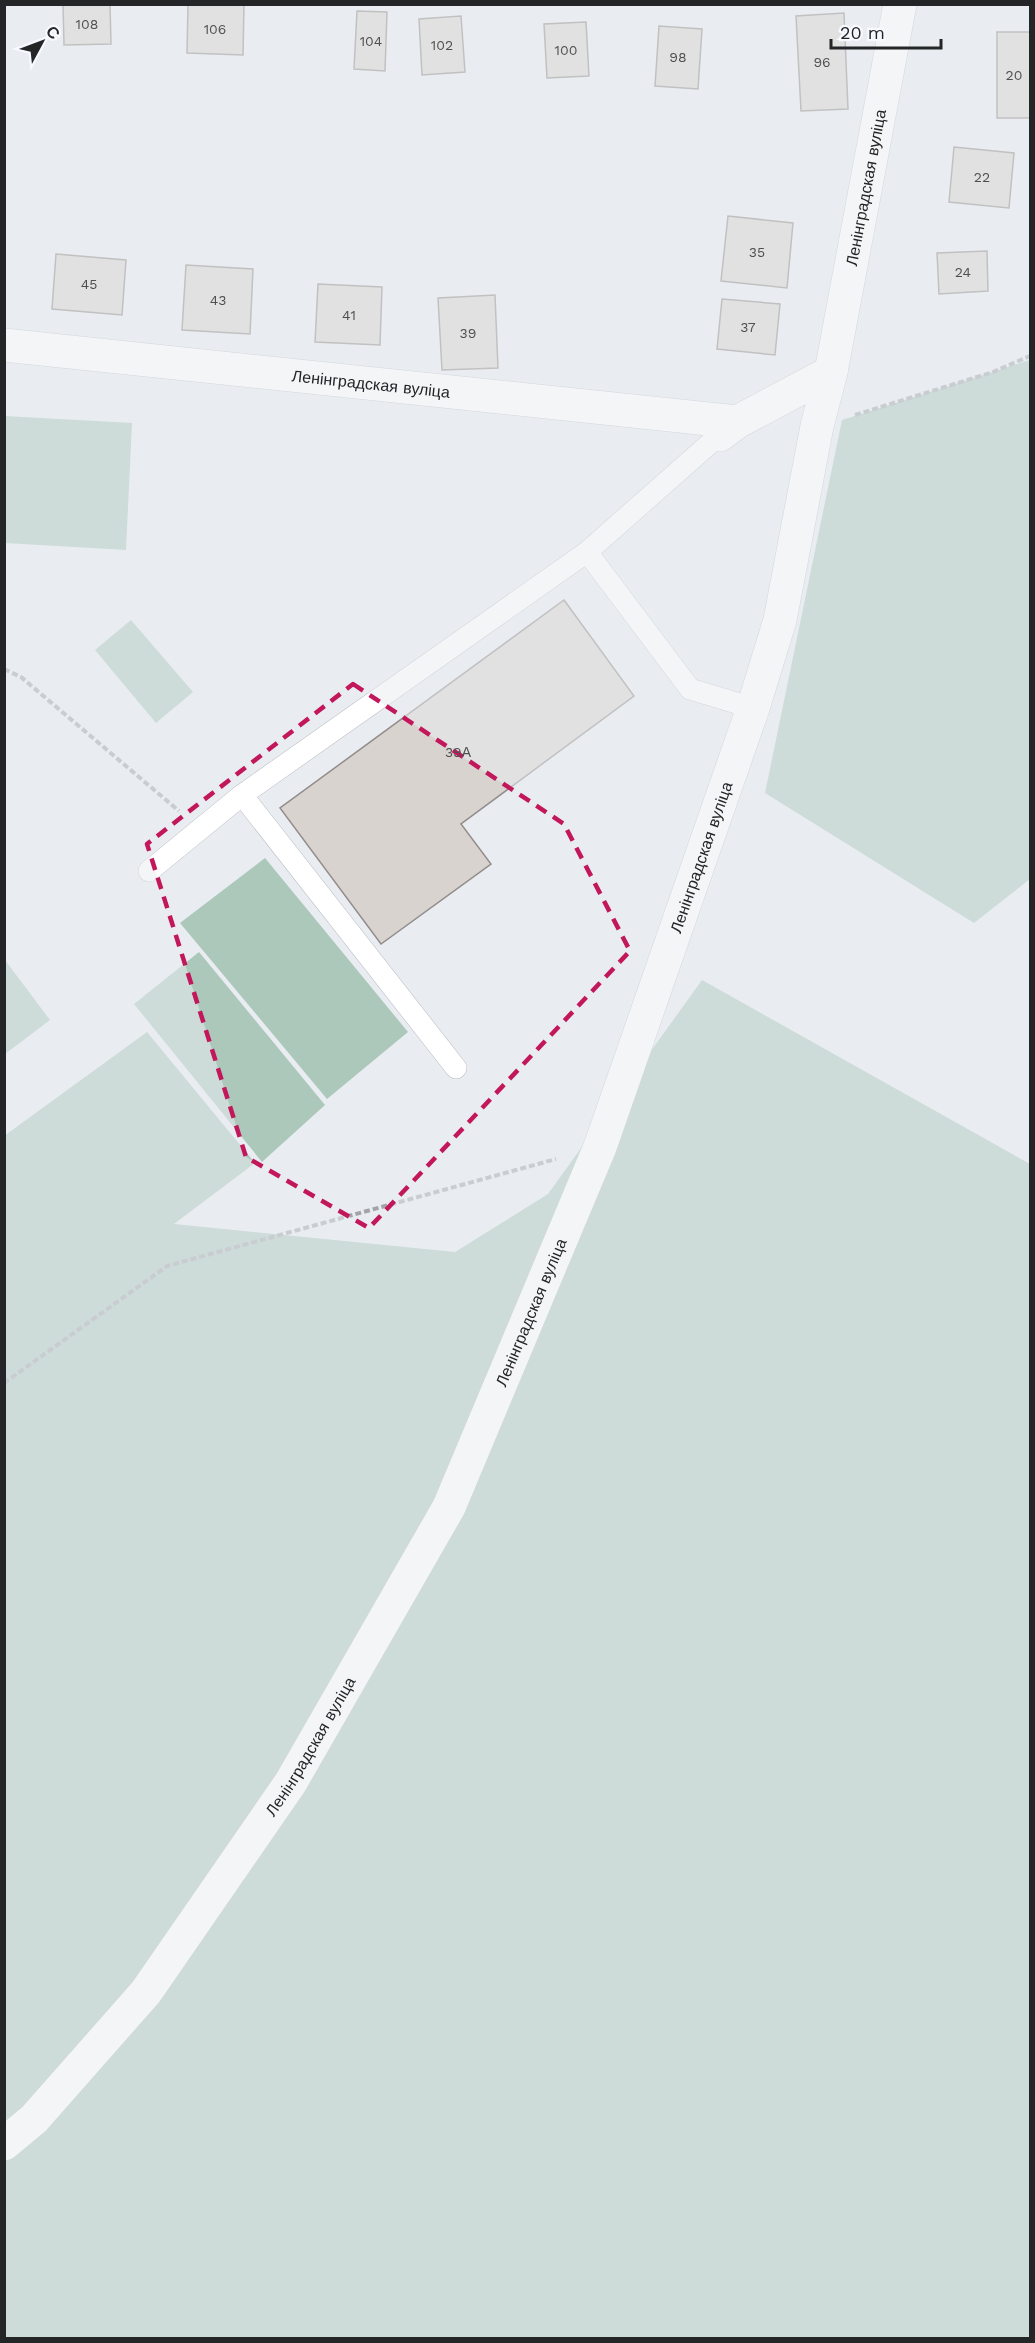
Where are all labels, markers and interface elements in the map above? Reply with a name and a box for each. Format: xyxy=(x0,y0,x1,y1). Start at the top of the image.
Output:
north arrow xyxy=(12,12,72,72)
scale bar xyxy=(831,12,940,50)
house number: 108 xyxy=(76,16,98,32)
house number: 106 xyxy=(204,21,226,37)
text: С xyxy=(42,22,64,43)
text: 20 m xyxy=(840,22,885,43)
house number: 104 xyxy=(360,33,382,49)
house number: 102 xyxy=(431,37,453,53)
house number: 100 xyxy=(555,42,577,58)
house number: 98 xyxy=(669,49,687,65)
house number: 96 xyxy=(813,54,831,70)
house number: 20 xyxy=(1006,67,1022,83)
street label: Ленінградская вуліца xyxy=(842,108,890,267)
house number: 22 xyxy=(974,169,990,185)
house number: 35 xyxy=(749,244,765,260)
house number: 24 xyxy=(955,264,971,280)
house number: 45 xyxy=(81,276,97,292)
house number: 43 xyxy=(210,292,226,308)
house number: 41 xyxy=(342,307,356,323)
house number: 37 xyxy=(740,319,756,335)
house number: 39 xyxy=(460,325,476,341)
street label: Ленінградская вуліца xyxy=(291,366,451,401)
house number: 39А xyxy=(445,744,472,760)
street label: Ленінградская вуліца xyxy=(666,779,736,935)
street label: Ленінградская вуліца xyxy=(491,1235,570,1389)
street label: Ленінградская вуліца xyxy=(261,1673,359,1819)

